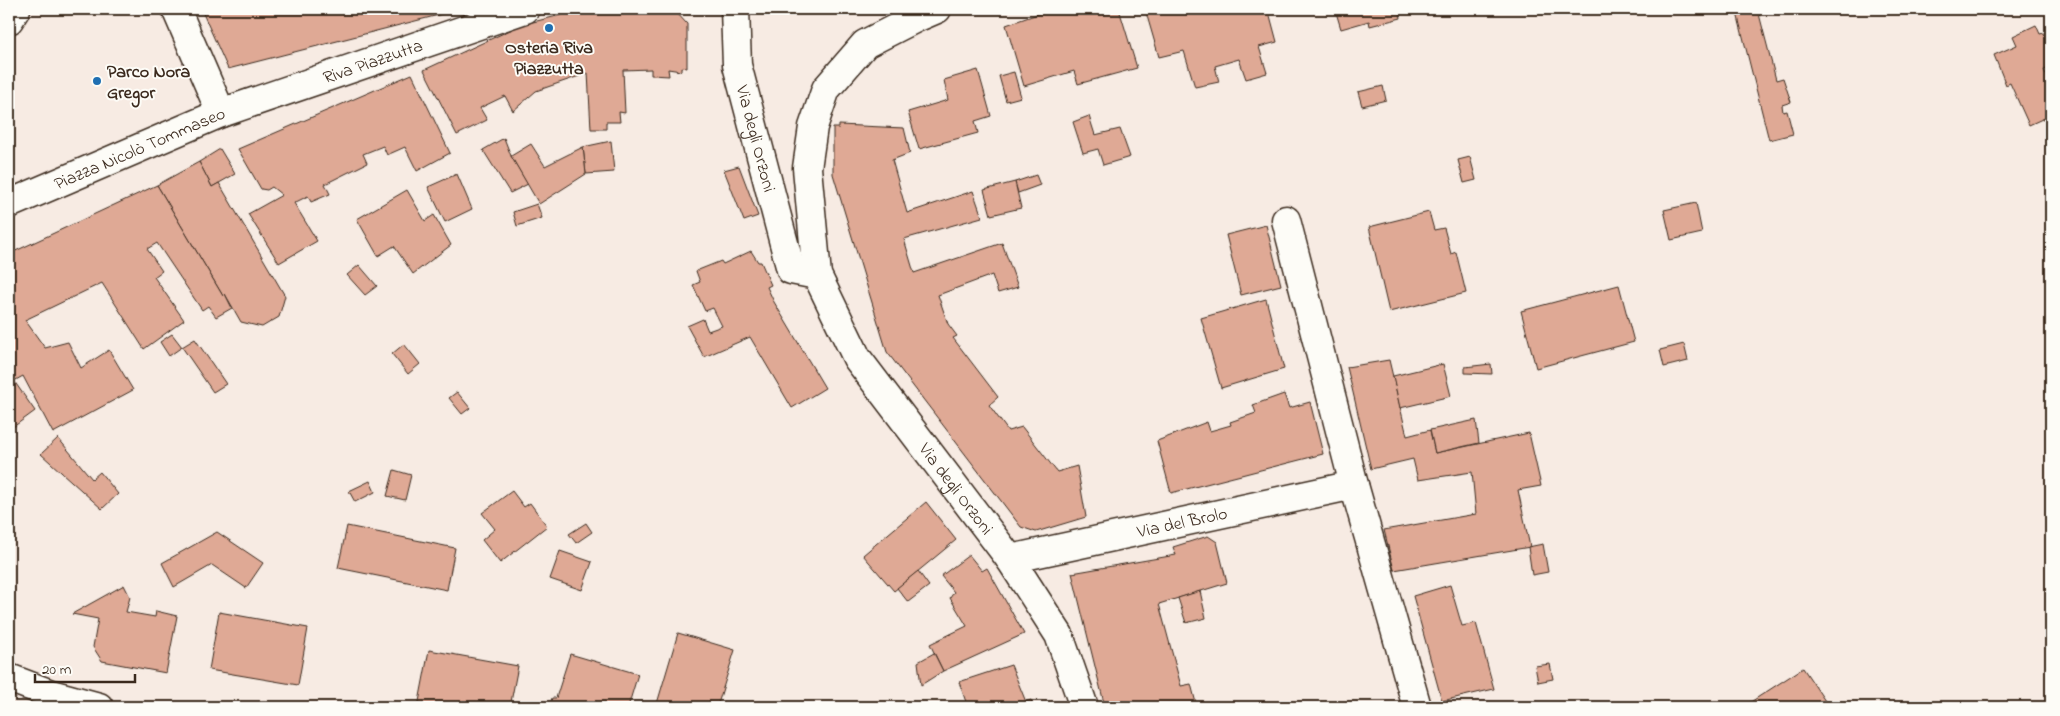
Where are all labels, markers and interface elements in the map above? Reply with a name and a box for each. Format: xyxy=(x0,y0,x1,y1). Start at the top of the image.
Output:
marker: Osteria Riva Piazzutta xyxy=(543,22,555,34)
street label: Riva Piazzutta xyxy=(320,34,427,92)
place label: Osteria Riva Piazzutta xyxy=(505,36,593,83)
place label: Parco Nora Gregor xyxy=(107,60,191,108)
marker: Parco Nora Gregor xyxy=(91,75,103,87)
street label: Via degli Orzoni xyxy=(728,82,781,195)
street label: Piazza Nicolò Tommaseo xyxy=(51,102,230,198)
street label: Via degli Orzoni xyxy=(911,438,998,541)
street label: Via del Brolo xyxy=(1134,502,1230,546)
scale bar xyxy=(35,651,135,683)
text: 20 m xyxy=(42,659,72,681)

